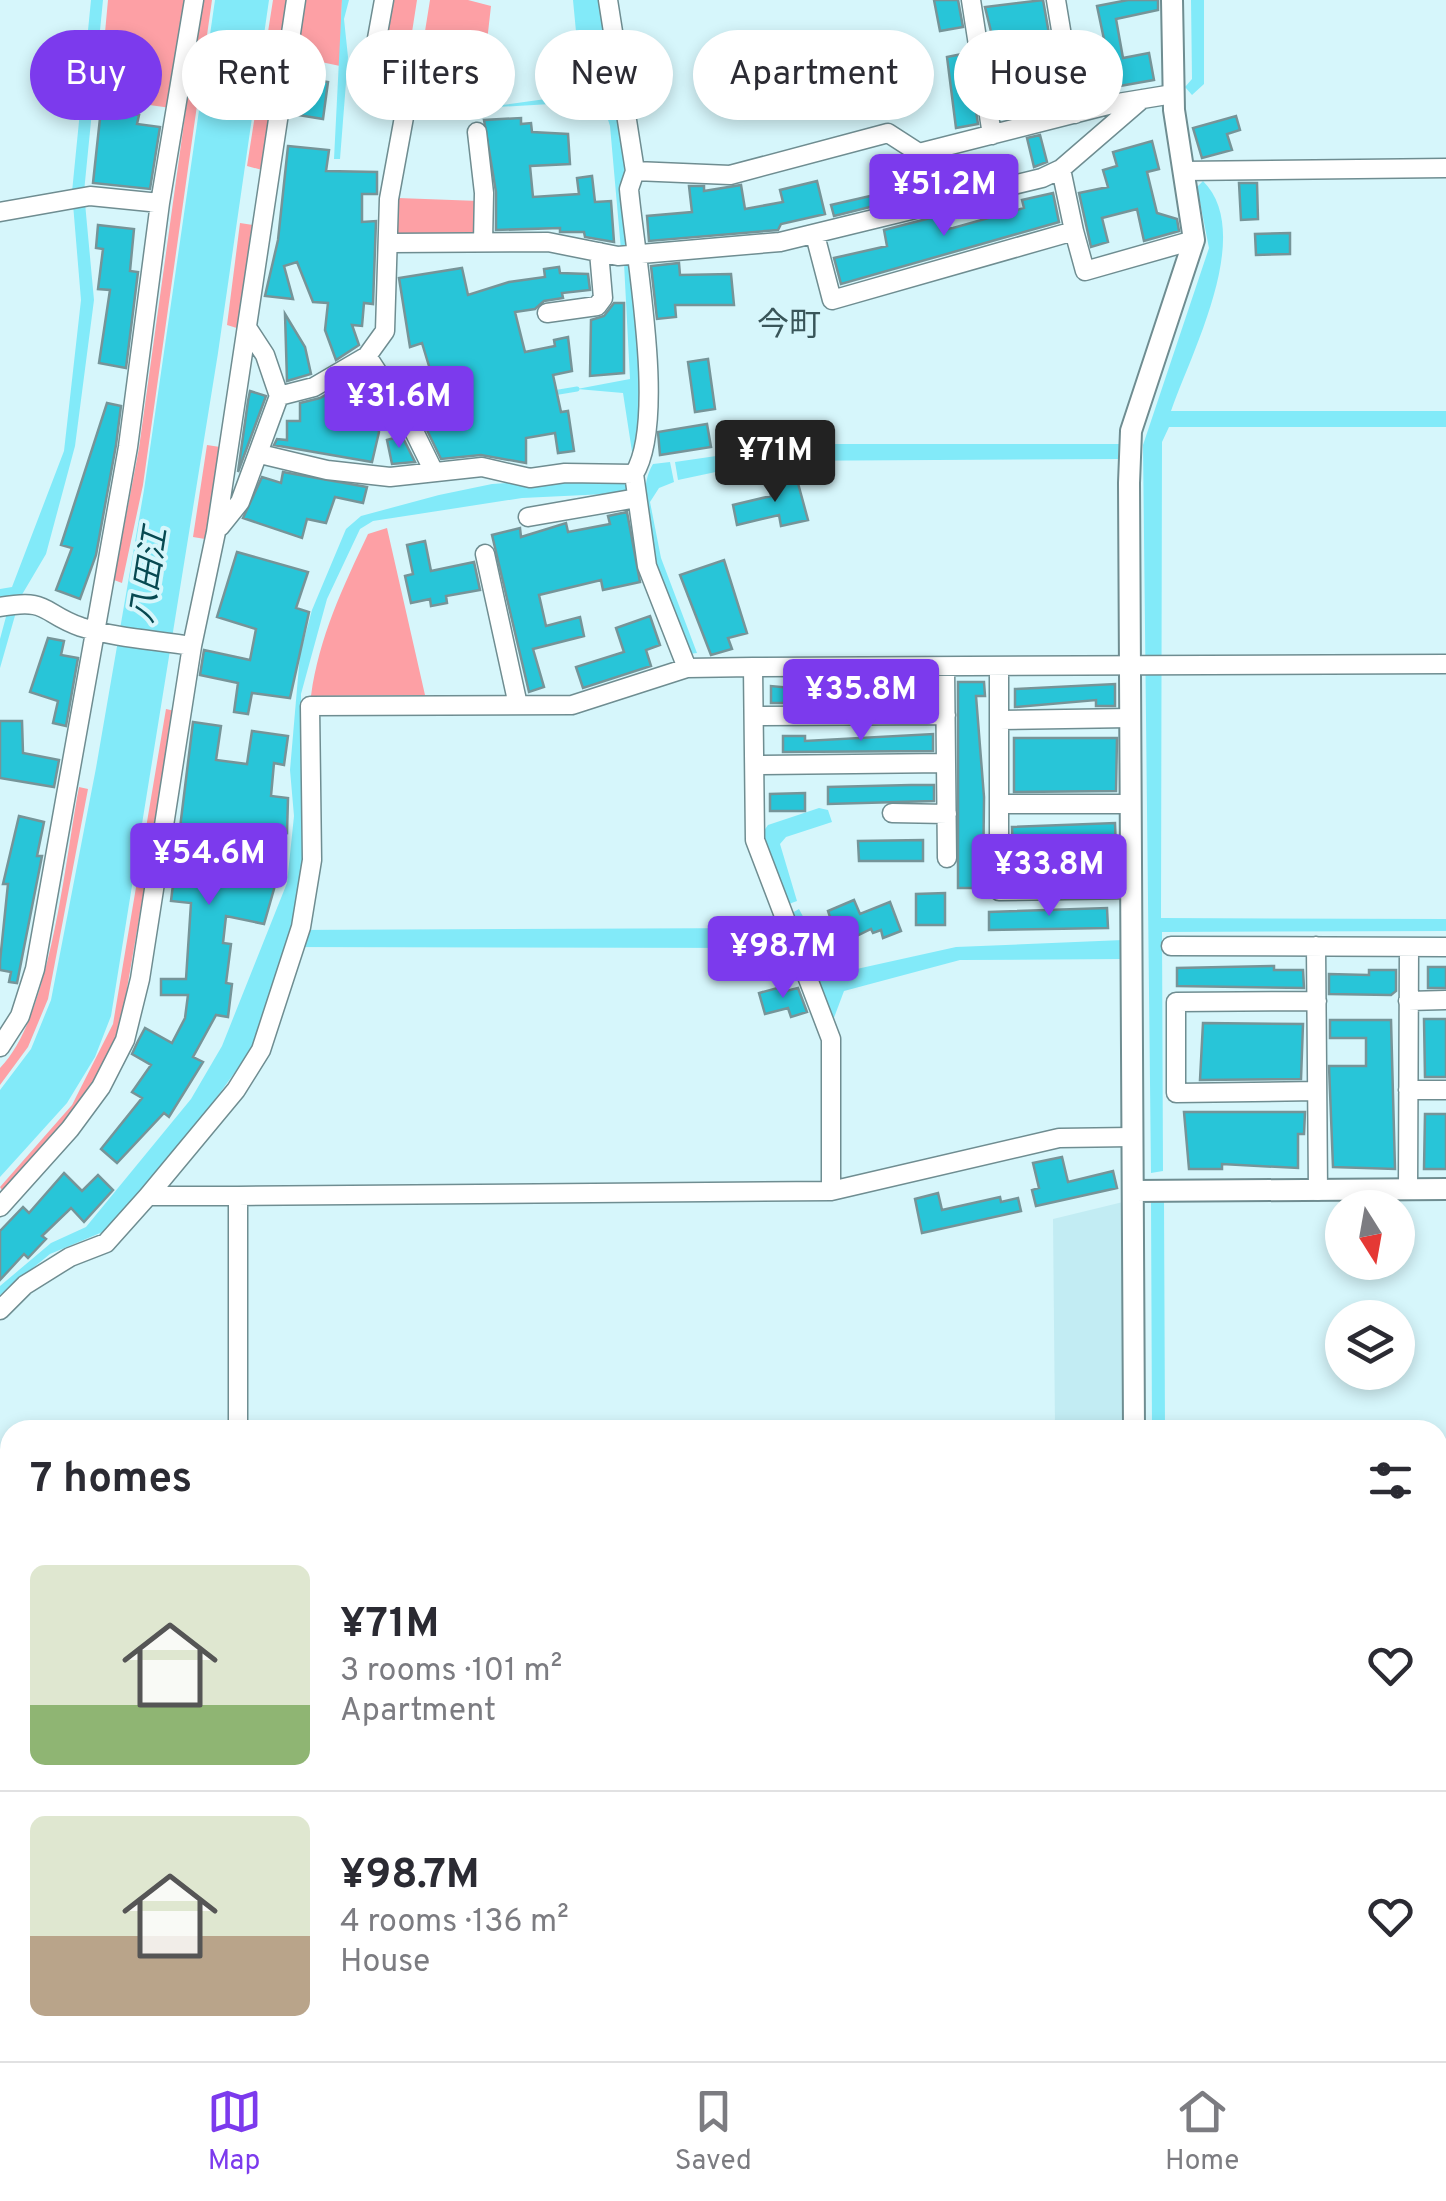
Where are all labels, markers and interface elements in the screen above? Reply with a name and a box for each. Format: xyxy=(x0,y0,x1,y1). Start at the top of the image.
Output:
chip: Buy xyxy=(30,30,162,120)
chip: Rent xyxy=(182,30,326,120)
chip: Filters xyxy=(346,30,515,120)
chip: New xyxy=(535,30,673,120)
chip: Apartment xyxy=(693,30,934,120)
chip: House xyxy=(954,30,1123,120)
pin: ¥51.2M xyxy=(863,154,1025,239)
text: ¥51.2M xyxy=(891,166,997,206)
district label: 今町 xyxy=(757,307,821,347)
pin: ¥31.6M xyxy=(318,366,480,451)
text: ¥31.6M xyxy=(347,378,451,418)
pin: ¥71M xyxy=(716,420,834,505)
text: ¥71M xyxy=(737,432,813,472)
water label: 八田江 xyxy=(124,522,179,626)
pin: ¥35.8M xyxy=(780,659,942,744)
text: ¥35.8M xyxy=(805,671,917,711)
pin: ¥54.6M xyxy=(128,823,290,908)
pin: ¥33.8M xyxy=(968,834,1130,919)
text: ¥54.6M xyxy=(152,835,266,875)
text: ¥33.8M xyxy=(994,846,1104,886)
pin: ¥98.7M xyxy=(702,916,864,1001)
text: ¥98.7M xyxy=(730,928,836,968)
north arrow xyxy=(1325,1190,1415,1280)
map controls xyxy=(1325,1190,1415,1390)
button: layers xyxy=(1325,1300,1415,1390)
icon: filters xyxy=(1363,1453,1418,1508)
text: 7 homes xyxy=(30,1454,192,1507)
text: ¥71M xyxy=(340,1599,439,1652)
icon: home xyxy=(110,1605,230,1725)
icon: heart xyxy=(1363,1638,1418,1693)
text: 3 rooms · 101 m² xyxy=(340,1652,562,1692)
text: Apartment xyxy=(340,1692,496,1732)
text: ¥98.7M xyxy=(340,1850,480,1903)
icon: home xyxy=(110,1856,230,1976)
icon: heart xyxy=(1363,1889,1418,1944)
text: 4 rooms · 136 m² xyxy=(340,1903,569,1943)
text: House xyxy=(340,1943,430,1983)
tab: Map xyxy=(207,2084,262,2180)
tab: Saved xyxy=(675,2084,752,2180)
tab: Home xyxy=(1165,2084,1239,2180)

